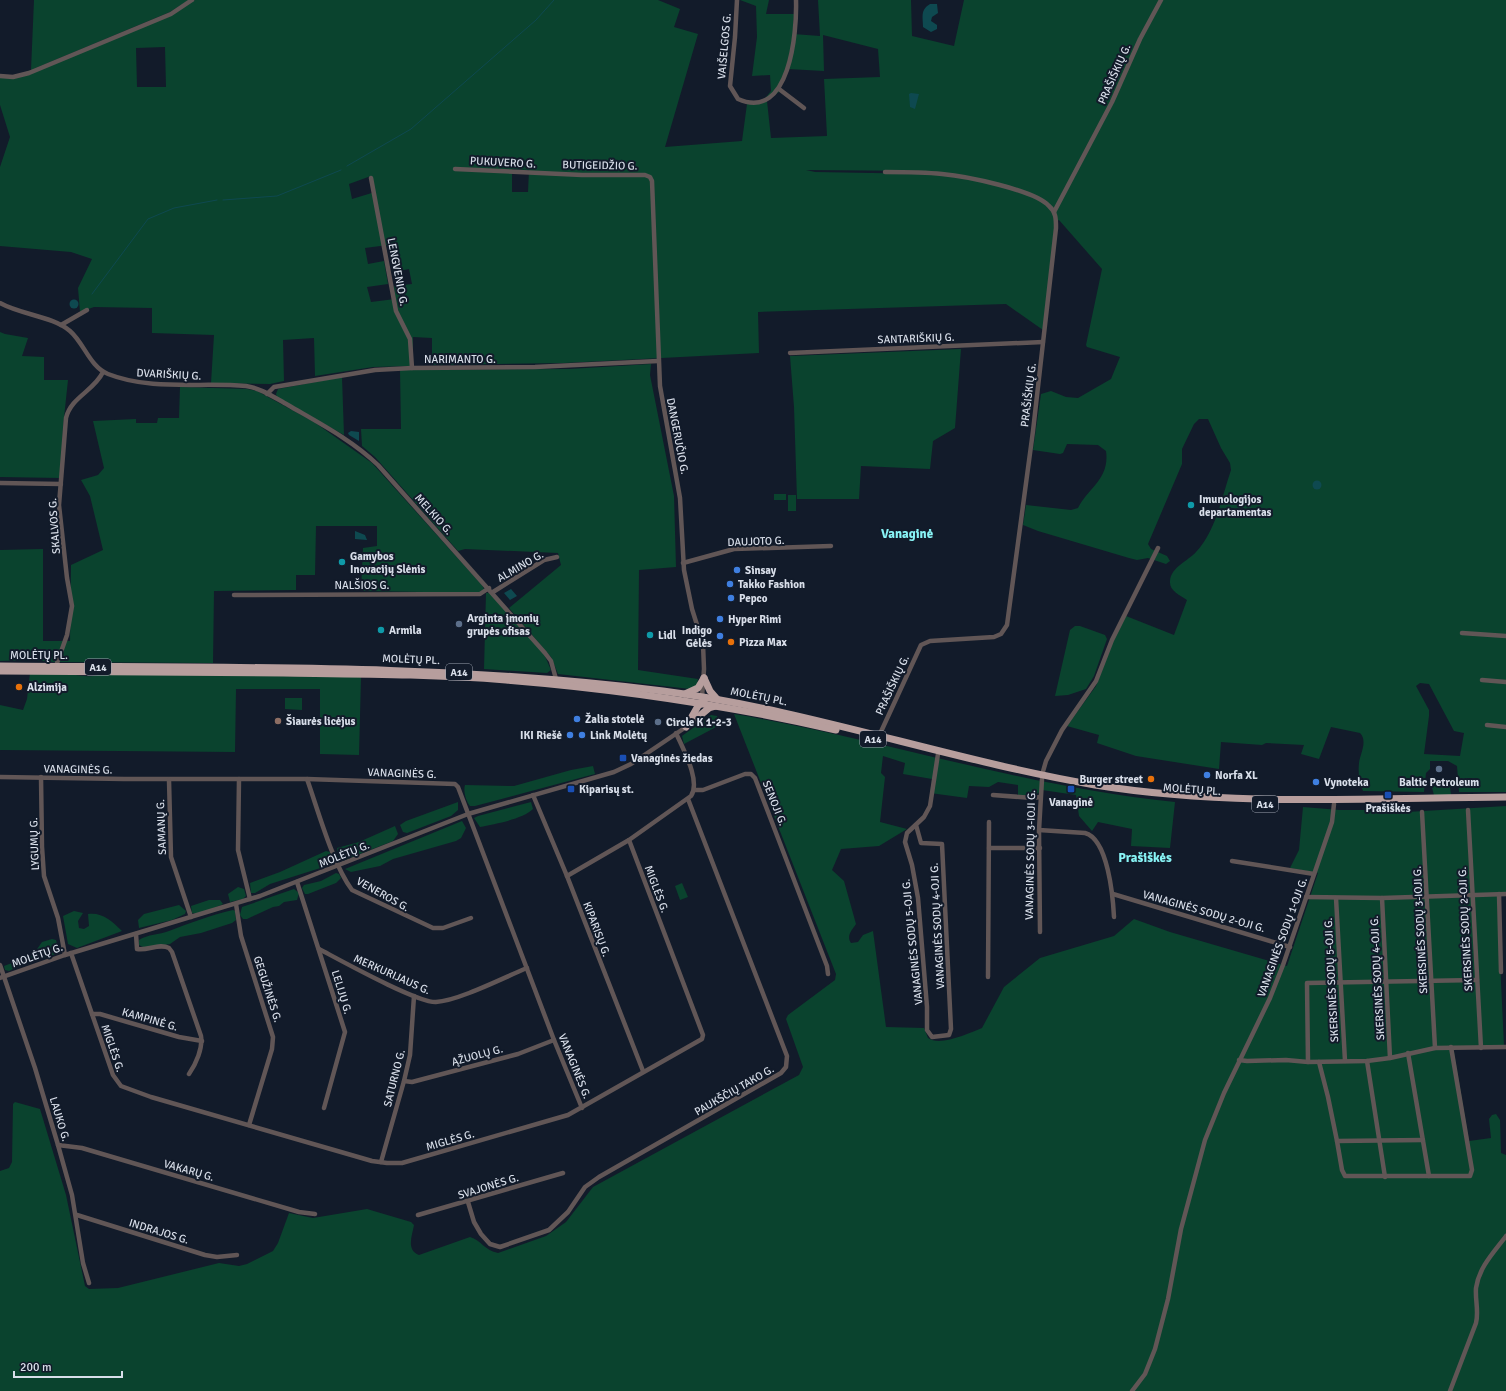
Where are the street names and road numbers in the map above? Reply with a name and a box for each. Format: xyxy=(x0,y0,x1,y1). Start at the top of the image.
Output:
street label: VAIŠELGOS G. xyxy=(714,12,734,80)
street label: PRAŠIŠKIŲ G. xyxy=(1094,42,1134,106)
street label: PUKUVERO G. xyxy=(470,154,536,171)
street label: BUTIGEIDŽIO G. xyxy=(562,157,638,173)
street label: LENGVENIO G. xyxy=(385,237,411,307)
street label: SANTARIŠKIŲ G. xyxy=(877,330,955,346)
street label: NARIMANTO G. xyxy=(424,353,496,366)
street label: PRAŠIŠKIŲ G. xyxy=(1017,362,1039,428)
street label: DVARIŠKIŲ G. xyxy=(136,365,202,383)
street label: DANGERUČIO G. xyxy=(664,397,692,476)
street label: MELKIO G. xyxy=(412,491,455,537)
street label: SKALVOS G. xyxy=(46,497,63,554)
street label: DAUJOTO G. xyxy=(727,534,785,549)
street label: ALMINO G. xyxy=(495,548,546,585)
street label: NALŠIOS G. xyxy=(335,578,390,592)
street label: MOLĖTŲ PL. xyxy=(10,648,68,662)
street label: MOLĖTŲ PL. xyxy=(382,651,440,667)
street label: PRAŠIŠKIŲ G. xyxy=(872,653,912,717)
road number: A14 xyxy=(85,659,111,675)
road number: A14 xyxy=(446,664,472,680)
street label: MOLĖTŲ PL. xyxy=(729,684,789,708)
road number: A14 xyxy=(860,731,886,747)
street label: VANAGINĖS G. xyxy=(43,761,113,777)
street label: VANAGINĖS G. xyxy=(367,765,437,781)
street label: SENOJI G. xyxy=(760,779,789,828)
street label: MOLĖTŲ PL. xyxy=(1163,780,1221,798)
street label: VANAGINĖS SODŲ 3-IOJI G. xyxy=(1022,790,1038,920)
road number: A14 xyxy=(1252,796,1278,812)
street label: SAMANŲ G. xyxy=(154,799,169,855)
street label: LYGUMŲ G. xyxy=(27,817,42,871)
street label: MOLĖTŲ G. xyxy=(317,838,371,870)
street label: VANAGINĖS SODŲ 4-OJI G. xyxy=(927,862,947,990)
street label: MIGLĖS G. xyxy=(642,863,672,915)
street label: SKERSINĖS SODŲ 3-IOJI G. xyxy=(1410,866,1430,994)
street label: SKERSINĖS SODŲ 2-OJI G. xyxy=(1455,866,1475,992)
street label: VENEROS G. xyxy=(354,875,412,914)
street label: VANAGINĖS SODŲ 1-OJI G. xyxy=(1254,875,1310,999)
street label: VANAGINĖS SODŲ 5-OJI G. xyxy=(898,878,926,1006)
street label: VANAGINĖS SODŲ 2-OJI G. xyxy=(1141,887,1267,935)
street label: KIPARISŲ G. xyxy=(580,900,613,959)
street label: SKERSINĖS SODŲ 4-OJI G. xyxy=(1367,915,1387,1041)
street label: SKERSINĖS SODŲ 5-OJI G. xyxy=(1321,917,1341,1043)
street label: MOLĖTŲ G. xyxy=(10,940,64,970)
street label: MERKURIJAUS G. xyxy=(351,952,432,997)
street label: GEGUŽINĖS G. xyxy=(251,954,285,1024)
street label: LELIJŲ G. xyxy=(329,969,354,1016)
street label: KAMPINĖ G. xyxy=(120,1004,180,1034)
street label: MIGLĖS G. xyxy=(98,1022,128,1074)
street label: VANAGINĖS G. xyxy=(556,1031,594,1101)
street label: ĄŽUOLŲ G. xyxy=(450,1041,504,1069)
street label: SATURNO G. xyxy=(381,1048,408,1108)
street label: PAUKŠČIŲ TAKO G. xyxy=(692,1062,776,1118)
street label: LAUKO G. xyxy=(47,1095,72,1143)
street label: MIGLĖS G. xyxy=(424,1126,476,1154)
street label: VAKARŲ G. xyxy=(162,1157,216,1184)
street label: SVAJONĖS G. xyxy=(456,1170,520,1202)
street label: INDRAJOS G. xyxy=(127,1216,190,1247)

